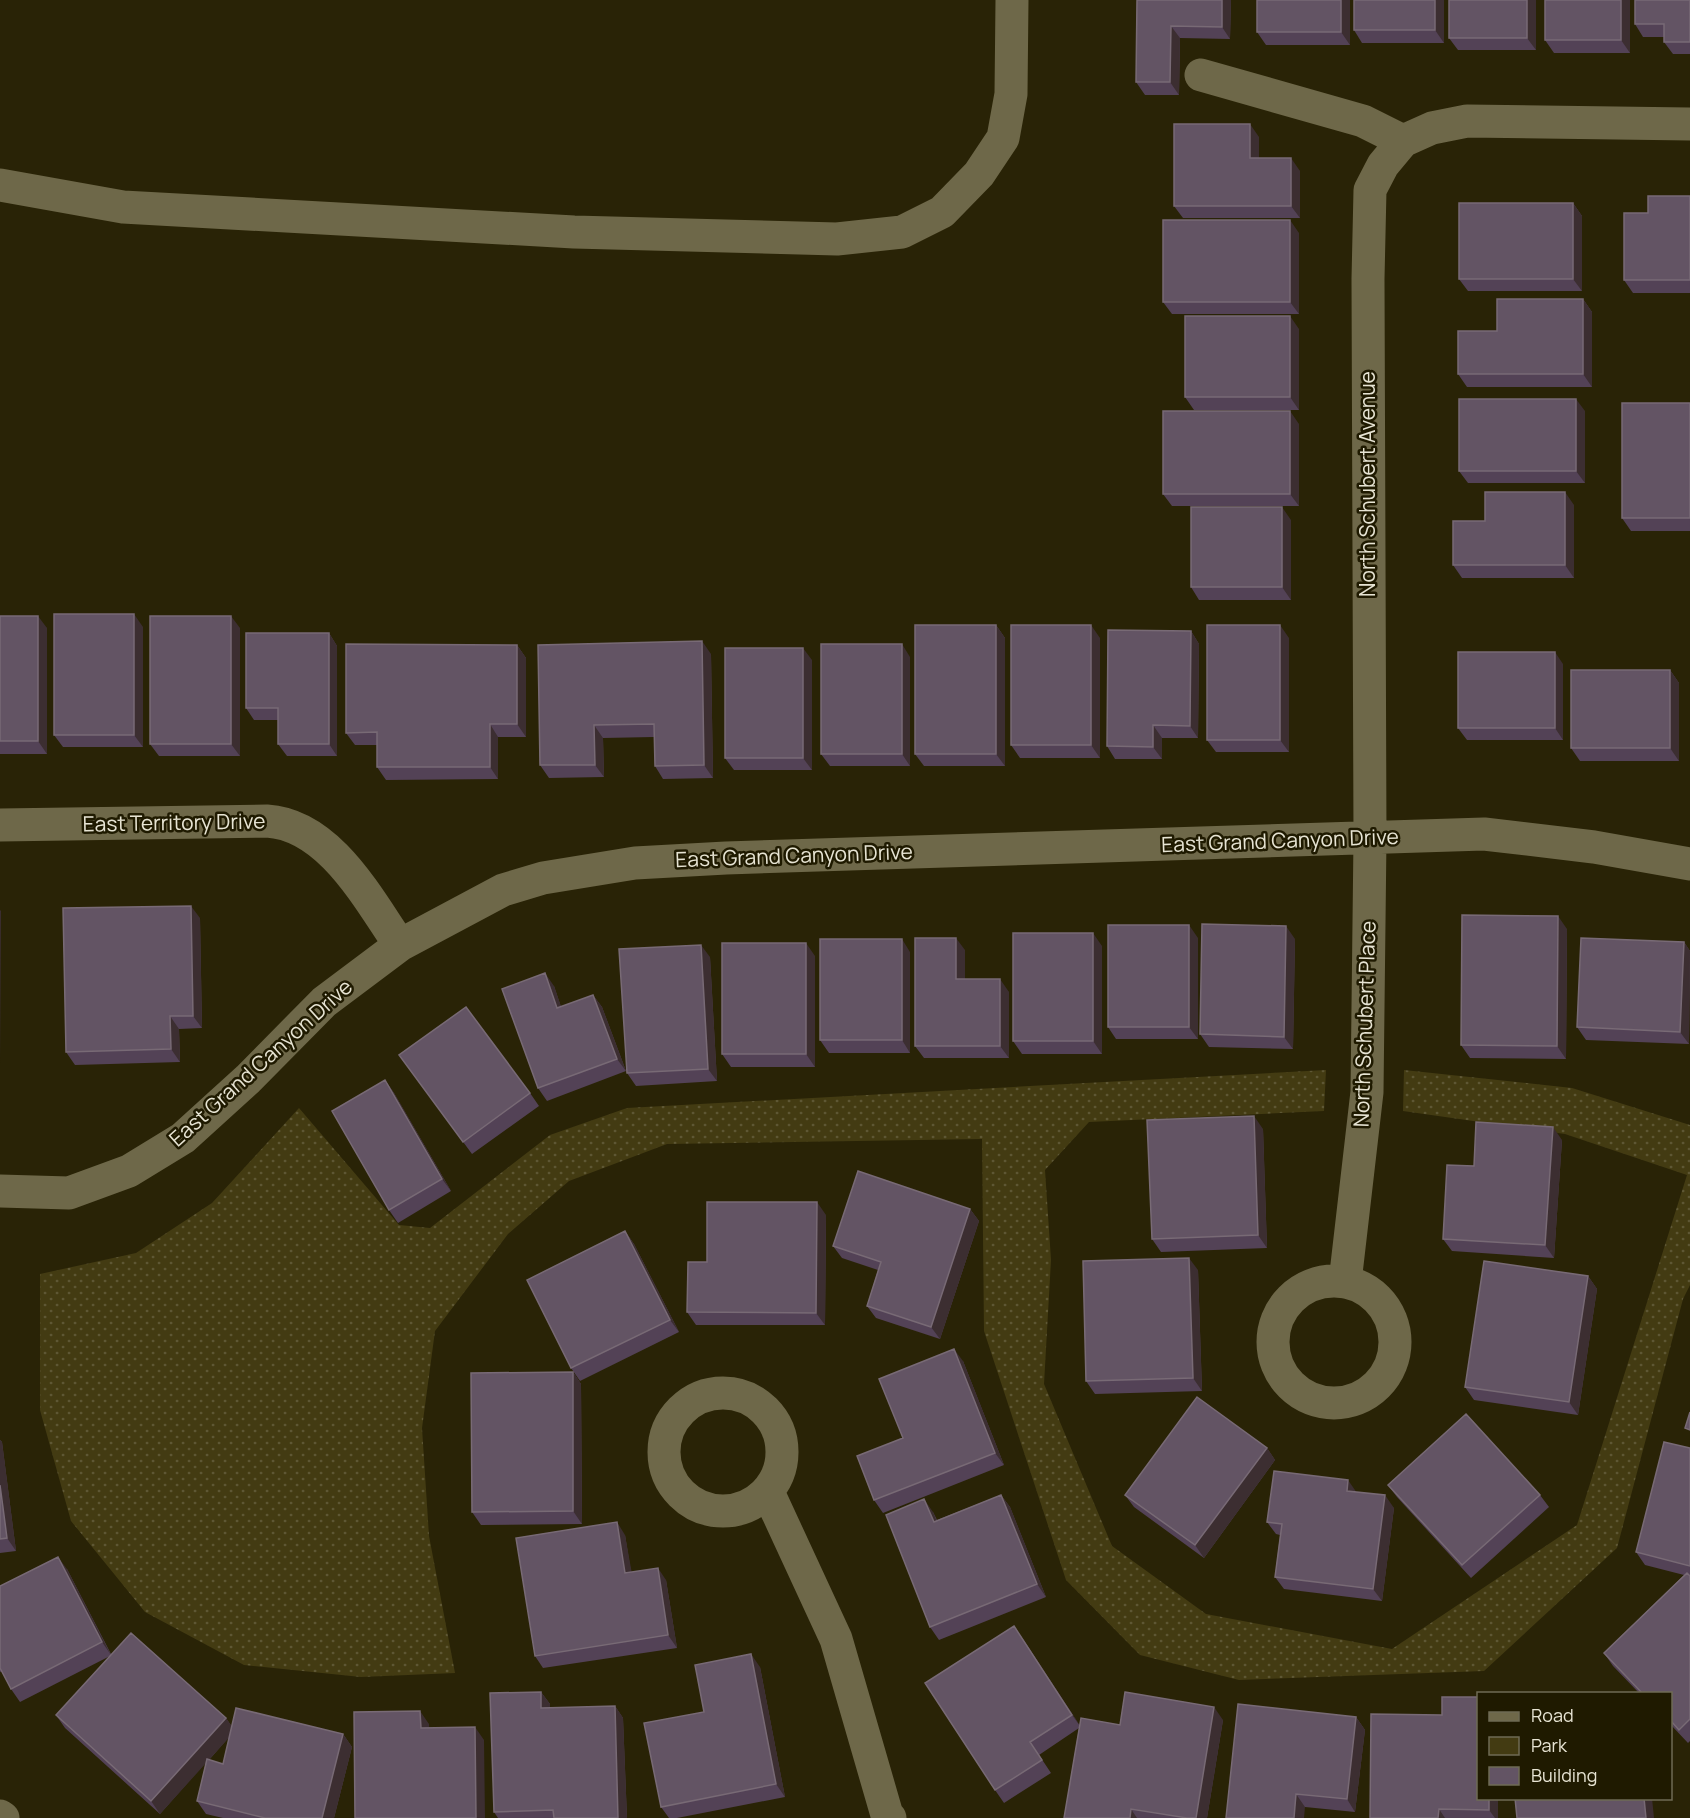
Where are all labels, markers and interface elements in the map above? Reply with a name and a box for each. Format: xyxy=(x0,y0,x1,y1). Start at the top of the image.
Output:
street label: North Schubert Avenue xyxy=(1353,371,1381,597)
street label: East Territory Drive xyxy=(82,806,266,838)
street label: East Grand Canyon Drive xyxy=(1161,822,1399,858)
street label: East Grand Canyon Drive xyxy=(675,837,913,873)
street label: North Schubert Place xyxy=(1346,920,1382,1128)
street label: East Grand Canyon Drive xyxy=(163,972,358,1152)
legend xyxy=(1477,1692,1672,1800)
text: Road xyxy=(1531,1703,1574,1727)
text: Park xyxy=(1531,1733,1568,1757)
text: Building xyxy=(1531,1763,1597,1787)

